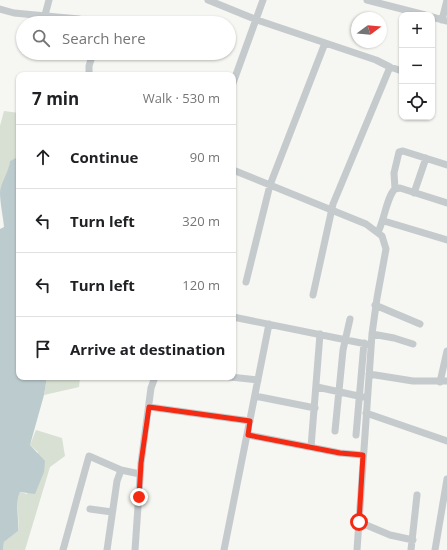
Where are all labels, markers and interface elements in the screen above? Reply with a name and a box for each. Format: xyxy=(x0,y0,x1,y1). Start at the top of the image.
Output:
north arrow xyxy=(351,12,387,48)
map controls xyxy=(399,12,435,120)
button: + xyxy=(399,12,435,48)
search box xyxy=(16,16,236,60)
icon: search xyxy=(30,27,52,49)
text: Search here xyxy=(62,28,146,48)
button: − xyxy=(399,48,435,84)
button: locate xyxy=(399,84,435,120)
text: 7 min xyxy=(32,87,79,110)
text: Walk · 530 m xyxy=(143,89,220,107)
icon: ahead xyxy=(32,146,54,168)
text: Continue xyxy=(70,147,138,167)
text: 90 m xyxy=(190,148,220,166)
icon: left xyxy=(32,210,54,232)
text: Turn left xyxy=(70,211,135,231)
text: 320 m xyxy=(182,212,220,230)
icon: left xyxy=(32,274,54,296)
text: Turn left xyxy=(70,275,135,295)
text: 120 m xyxy=(182,276,220,294)
icon: arrive xyxy=(32,338,54,360)
text: Arrive at destination xyxy=(70,339,225,359)
route end xyxy=(130,488,148,506)
route start xyxy=(350,513,368,531)

